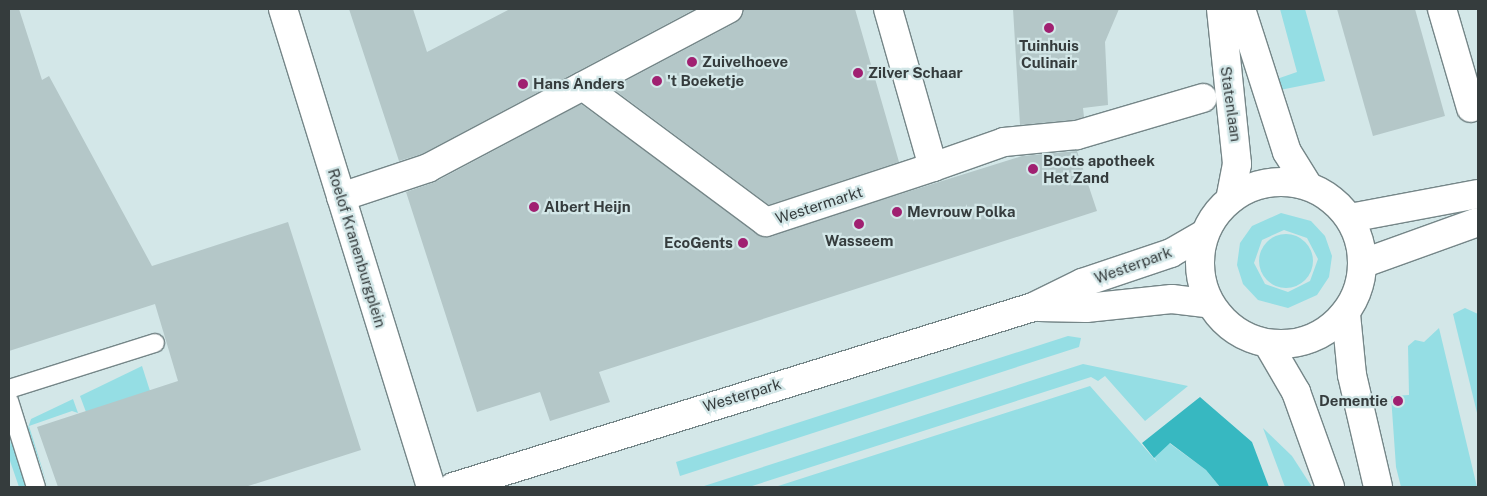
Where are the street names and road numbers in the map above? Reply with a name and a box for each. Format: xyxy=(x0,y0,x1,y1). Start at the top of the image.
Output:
street label: Statenlaan xyxy=(1217,65,1245,143)
street label: Roelof Kranenburgplein xyxy=(324,166,390,330)
street label: Westermarkt xyxy=(773,182,865,228)
street label: Westerpark xyxy=(1092,243,1174,287)
street label: Westerpark xyxy=(701,375,783,415)

